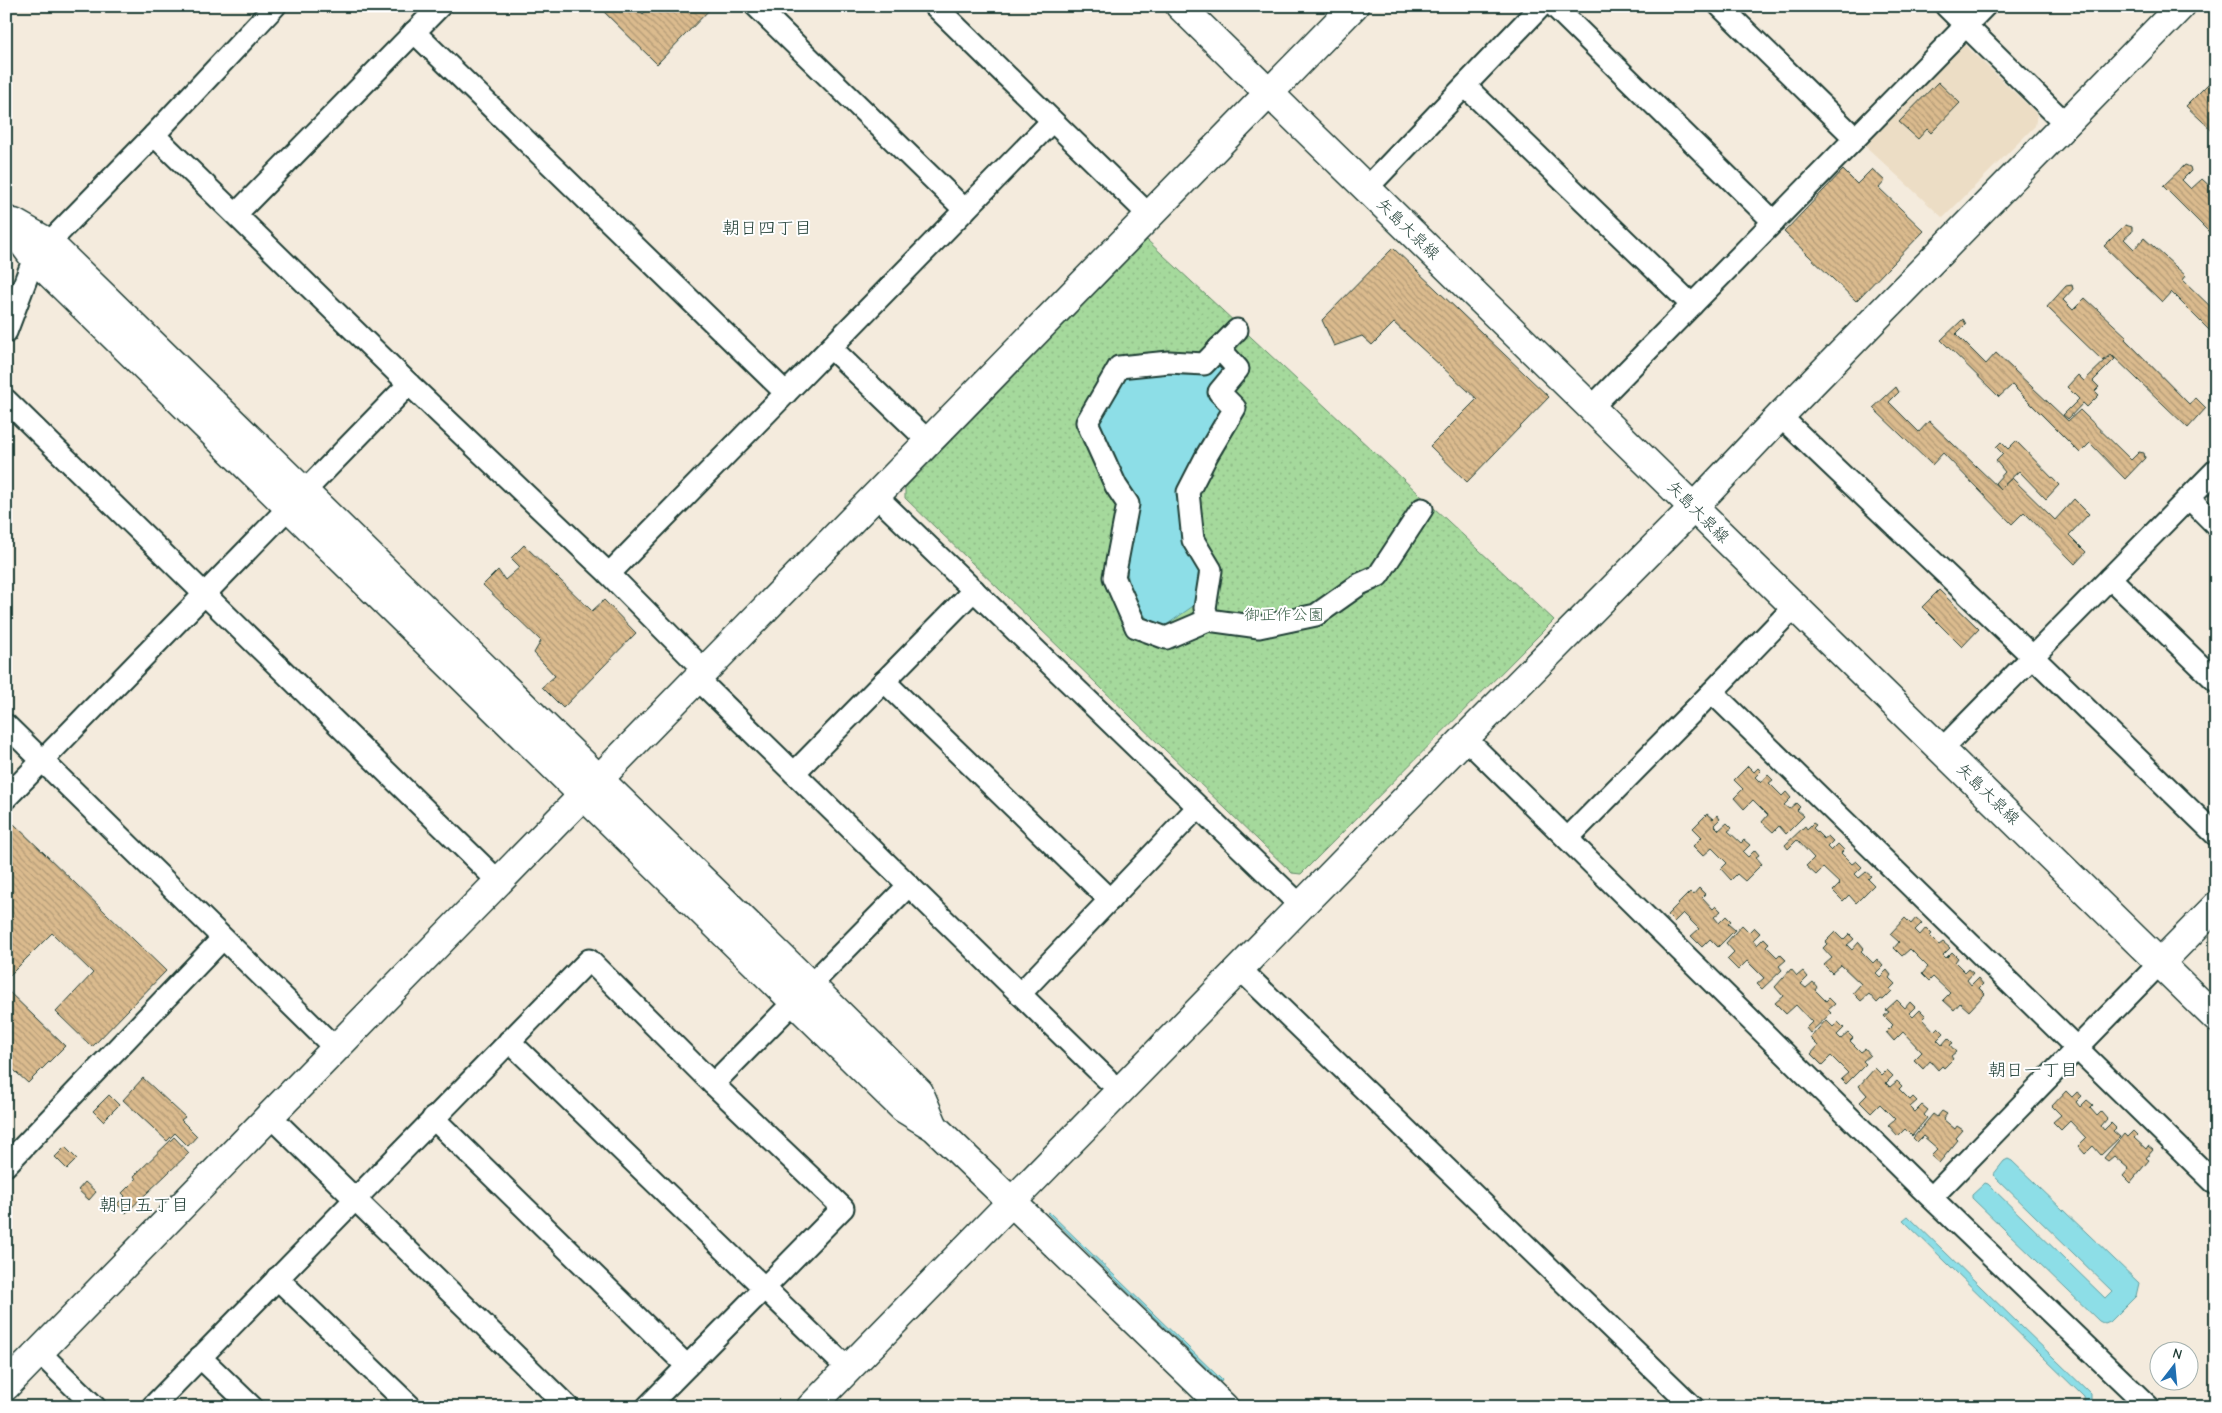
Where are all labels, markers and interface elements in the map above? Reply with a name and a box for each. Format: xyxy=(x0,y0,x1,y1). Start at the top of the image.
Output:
street label: 矢島大泉線 xyxy=(1373,195,1443,263)
district label: 朝日四丁目 xyxy=(722,218,812,239)
street label: 矢島大泉線 xyxy=(1663,477,1733,547)
park label: 御正作公園 xyxy=(1244,606,1324,624)
street label: 矢島大泉線 xyxy=(1953,760,2023,828)
district label: 朝日一丁目 xyxy=(1988,1060,2078,1081)
district label: 朝日五丁目 xyxy=(99,1195,189,1216)
north arrow xyxy=(2150,1340,2200,1390)
text: N xyxy=(2171,1345,2184,1363)

